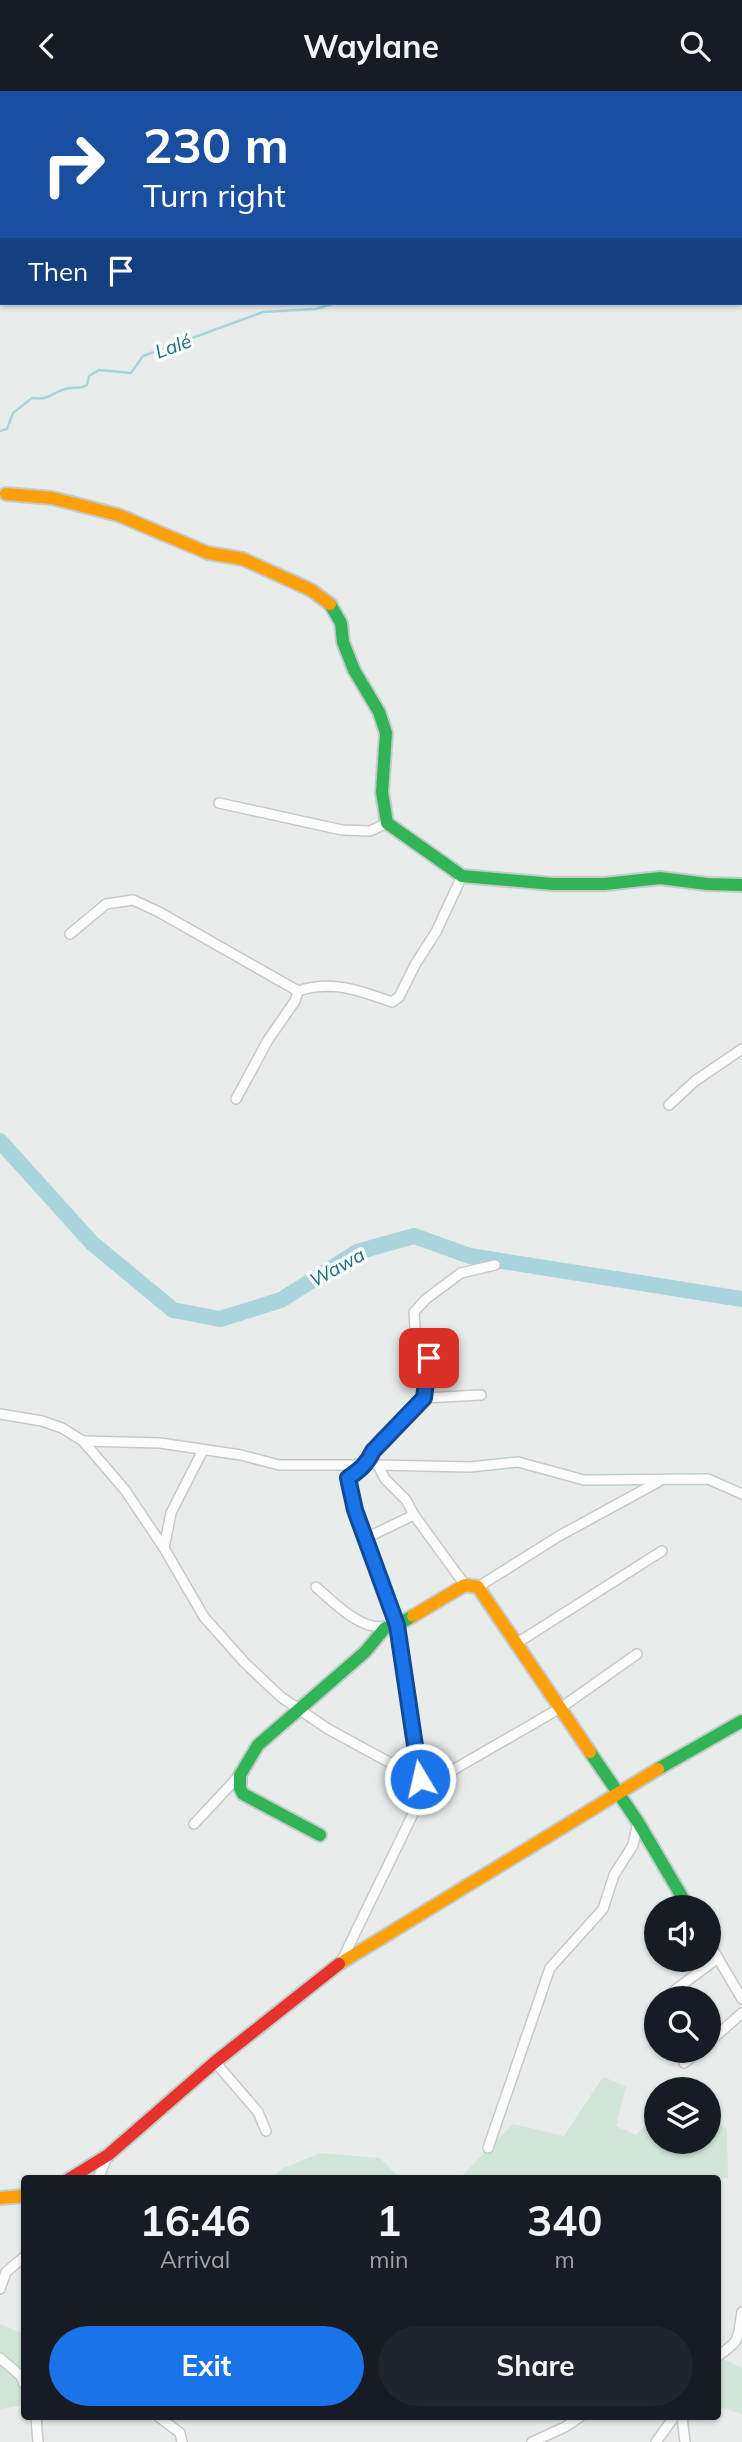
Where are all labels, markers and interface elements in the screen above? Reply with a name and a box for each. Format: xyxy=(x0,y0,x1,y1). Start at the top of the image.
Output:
text: Waylane xyxy=(303,26,439,66)
icon: back xyxy=(28,27,66,65)
icon: search xyxy=(676,27,714,65)
text: 230 m xyxy=(143,114,289,175)
icon: right xyxy=(28,119,119,210)
text: Turn right xyxy=(143,175,286,215)
icon: arrive xyxy=(102,252,140,290)
text: Then xyxy=(28,255,88,288)
water label: Lalé xyxy=(152,328,194,364)
water label: Wawa xyxy=(305,1242,369,1292)
pin xyxy=(399,1328,459,1388)
icon: arrive xyxy=(410,1339,448,1377)
position arrow xyxy=(383,1742,457,1816)
map controls xyxy=(644,1895,721,2154)
button: sound xyxy=(644,1895,721,1972)
button: search xyxy=(644,1986,721,2063)
button: layers xyxy=(644,2077,721,2154)
text: 16:46 xyxy=(140,2194,251,2247)
text: 1 xyxy=(376,2194,401,2247)
text: 340 xyxy=(527,2194,602,2247)
text: Arrival xyxy=(160,2245,230,2274)
text: min xyxy=(369,2245,408,2274)
text: m xyxy=(555,2245,575,2274)
button: Exit xyxy=(49,2326,364,2406)
button: Share xyxy=(378,2326,693,2406)

